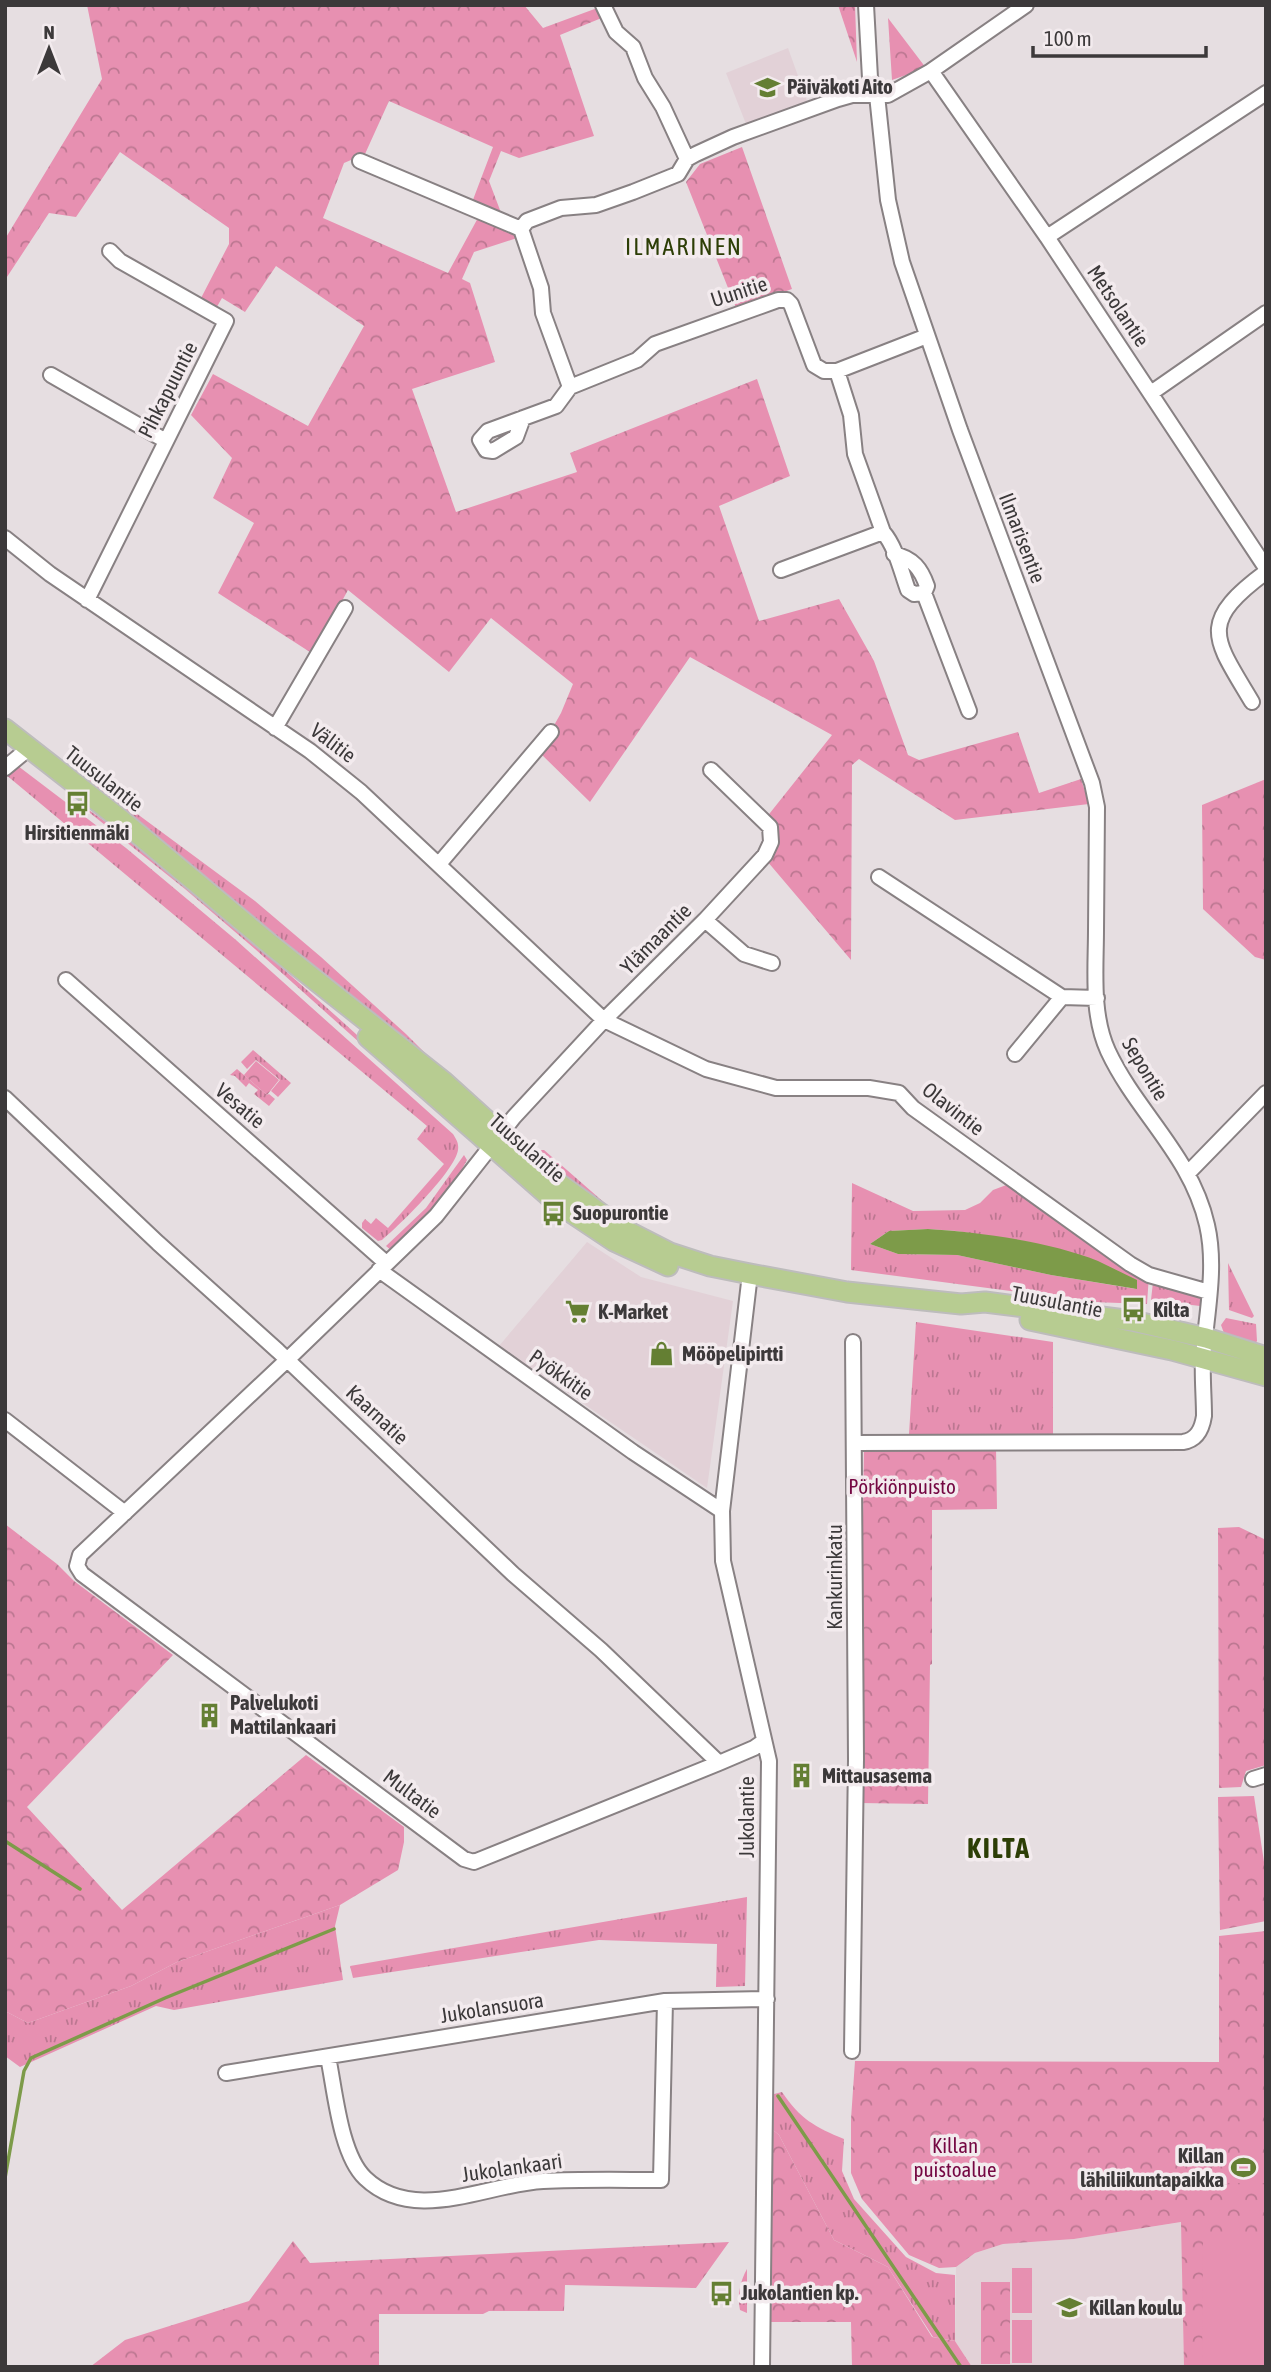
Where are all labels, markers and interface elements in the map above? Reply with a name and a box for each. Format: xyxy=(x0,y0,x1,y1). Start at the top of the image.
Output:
north arrow xyxy=(14,14,84,84)
scale bar xyxy=(1033,14,1206,58)
text: N xyxy=(43,21,55,43)
text: 100 m xyxy=(1044,26,1092,50)
school or university icon: Päiväkoti Aito xyxy=(753,73,781,101)
place label: Päiväkoti Aito xyxy=(787,74,893,98)
district label: ILMARINEN xyxy=(625,233,743,260)
street label: Metsolantie xyxy=(1083,260,1155,351)
street label: Uunitie xyxy=(707,271,770,311)
street label: Pihkapuuntie xyxy=(133,337,202,442)
street label: Ilmarisentie xyxy=(995,489,1051,586)
street label: Välitie xyxy=(306,718,361,767)
street label: Tuusulantie xyxy=(61,740,148,816)
bus stop icon: Hirsitienmäki xyxy=(63,790,91,818)
place label: Hirsitienmäki xyxy=(25,820,129,844)
street label: Ylämaantie xyxy=(615,898,696,979)
street label: Sepontie xyxy=(1118,1033,1174,1104)
street label: Olavintie xyxy=(918,1077,989,1140)
street label: Vesatie xyxy=(211,1078,270,1133)
street label: Tuusulantie xyxy=(485,1108,570,1186)
bus stop icon: Suopurontie xyxy=(539,1199,567,1227)
place label: Suopurontie xyxy=(573,1200,669,1224)
street label: Tuusulantie xyxy=(1010,1280,1105,1322)
bus stop icon: Kilta xyxy=(1119,1296,1147,1324)
place label: Kilta xyxy=(1153,1297,1190,1321)
supermarket icon: K-Market xyxy=(564,1298,592,1326)
place label: K-Market xyxy=(598,1299,668,1323)
shop icon: Mööpelipirtti xyxy=(648,1340,676,1368)
place label: Mööpelipirtti xyxy=(682,1341,783,1365)
street label: Pyökkitie xyxy=(525,1344,598,1405)
street label: Kaarnatie xyxy=(342,1380,414,1449)
park label: Pörkiönpuisto xyxy=(848,1474,956,1498)
street label: Kankurinkatu xyxy=(822,1524,846,1630)
place label: Palvelukoti Mattilankaari xyxy=(230,1690,336,1738)
building icon: Palvelukoti Mattilankaari xyxy=(196,1701,224,1729)
building icon: Mittausasema xyxy=(788,1762,816,1790)
place label: Mittausasema xyxy=(822,1763,932,1787)
street label: Multatie xyxy=(379,1764,446,1823)
street label: Jukolantie xyxy=(734,1776,758,1858)
district label: KILTA xyxy=(967,1832,1031,1864)
street label: Jukolansuora xyxy=(439,1987,545,2027)
park label: Killan puistoalue xyxy=(913,2133,997,2181)
place label: Killan lähiliikuntapaikka xyxy=(1080,2143,1224,2191)
street label: Jukolankaari xyxy=(460,2148,563,2186)
sports icon: Killan lähiliikuntapaikka xyxy=(1230,2154,1258,2182)
bus stop icon: Jukolantien kp. xyxy=(707,2279,735,2307)
place label: Jukolantien kp. xyxy=(740,2280,859,2304)
school or university icon: Killan koulu xyxy=(1055,2294,1083,2322)
place label: Killan koulu xyxy=(1089,2295,1183,2319)

